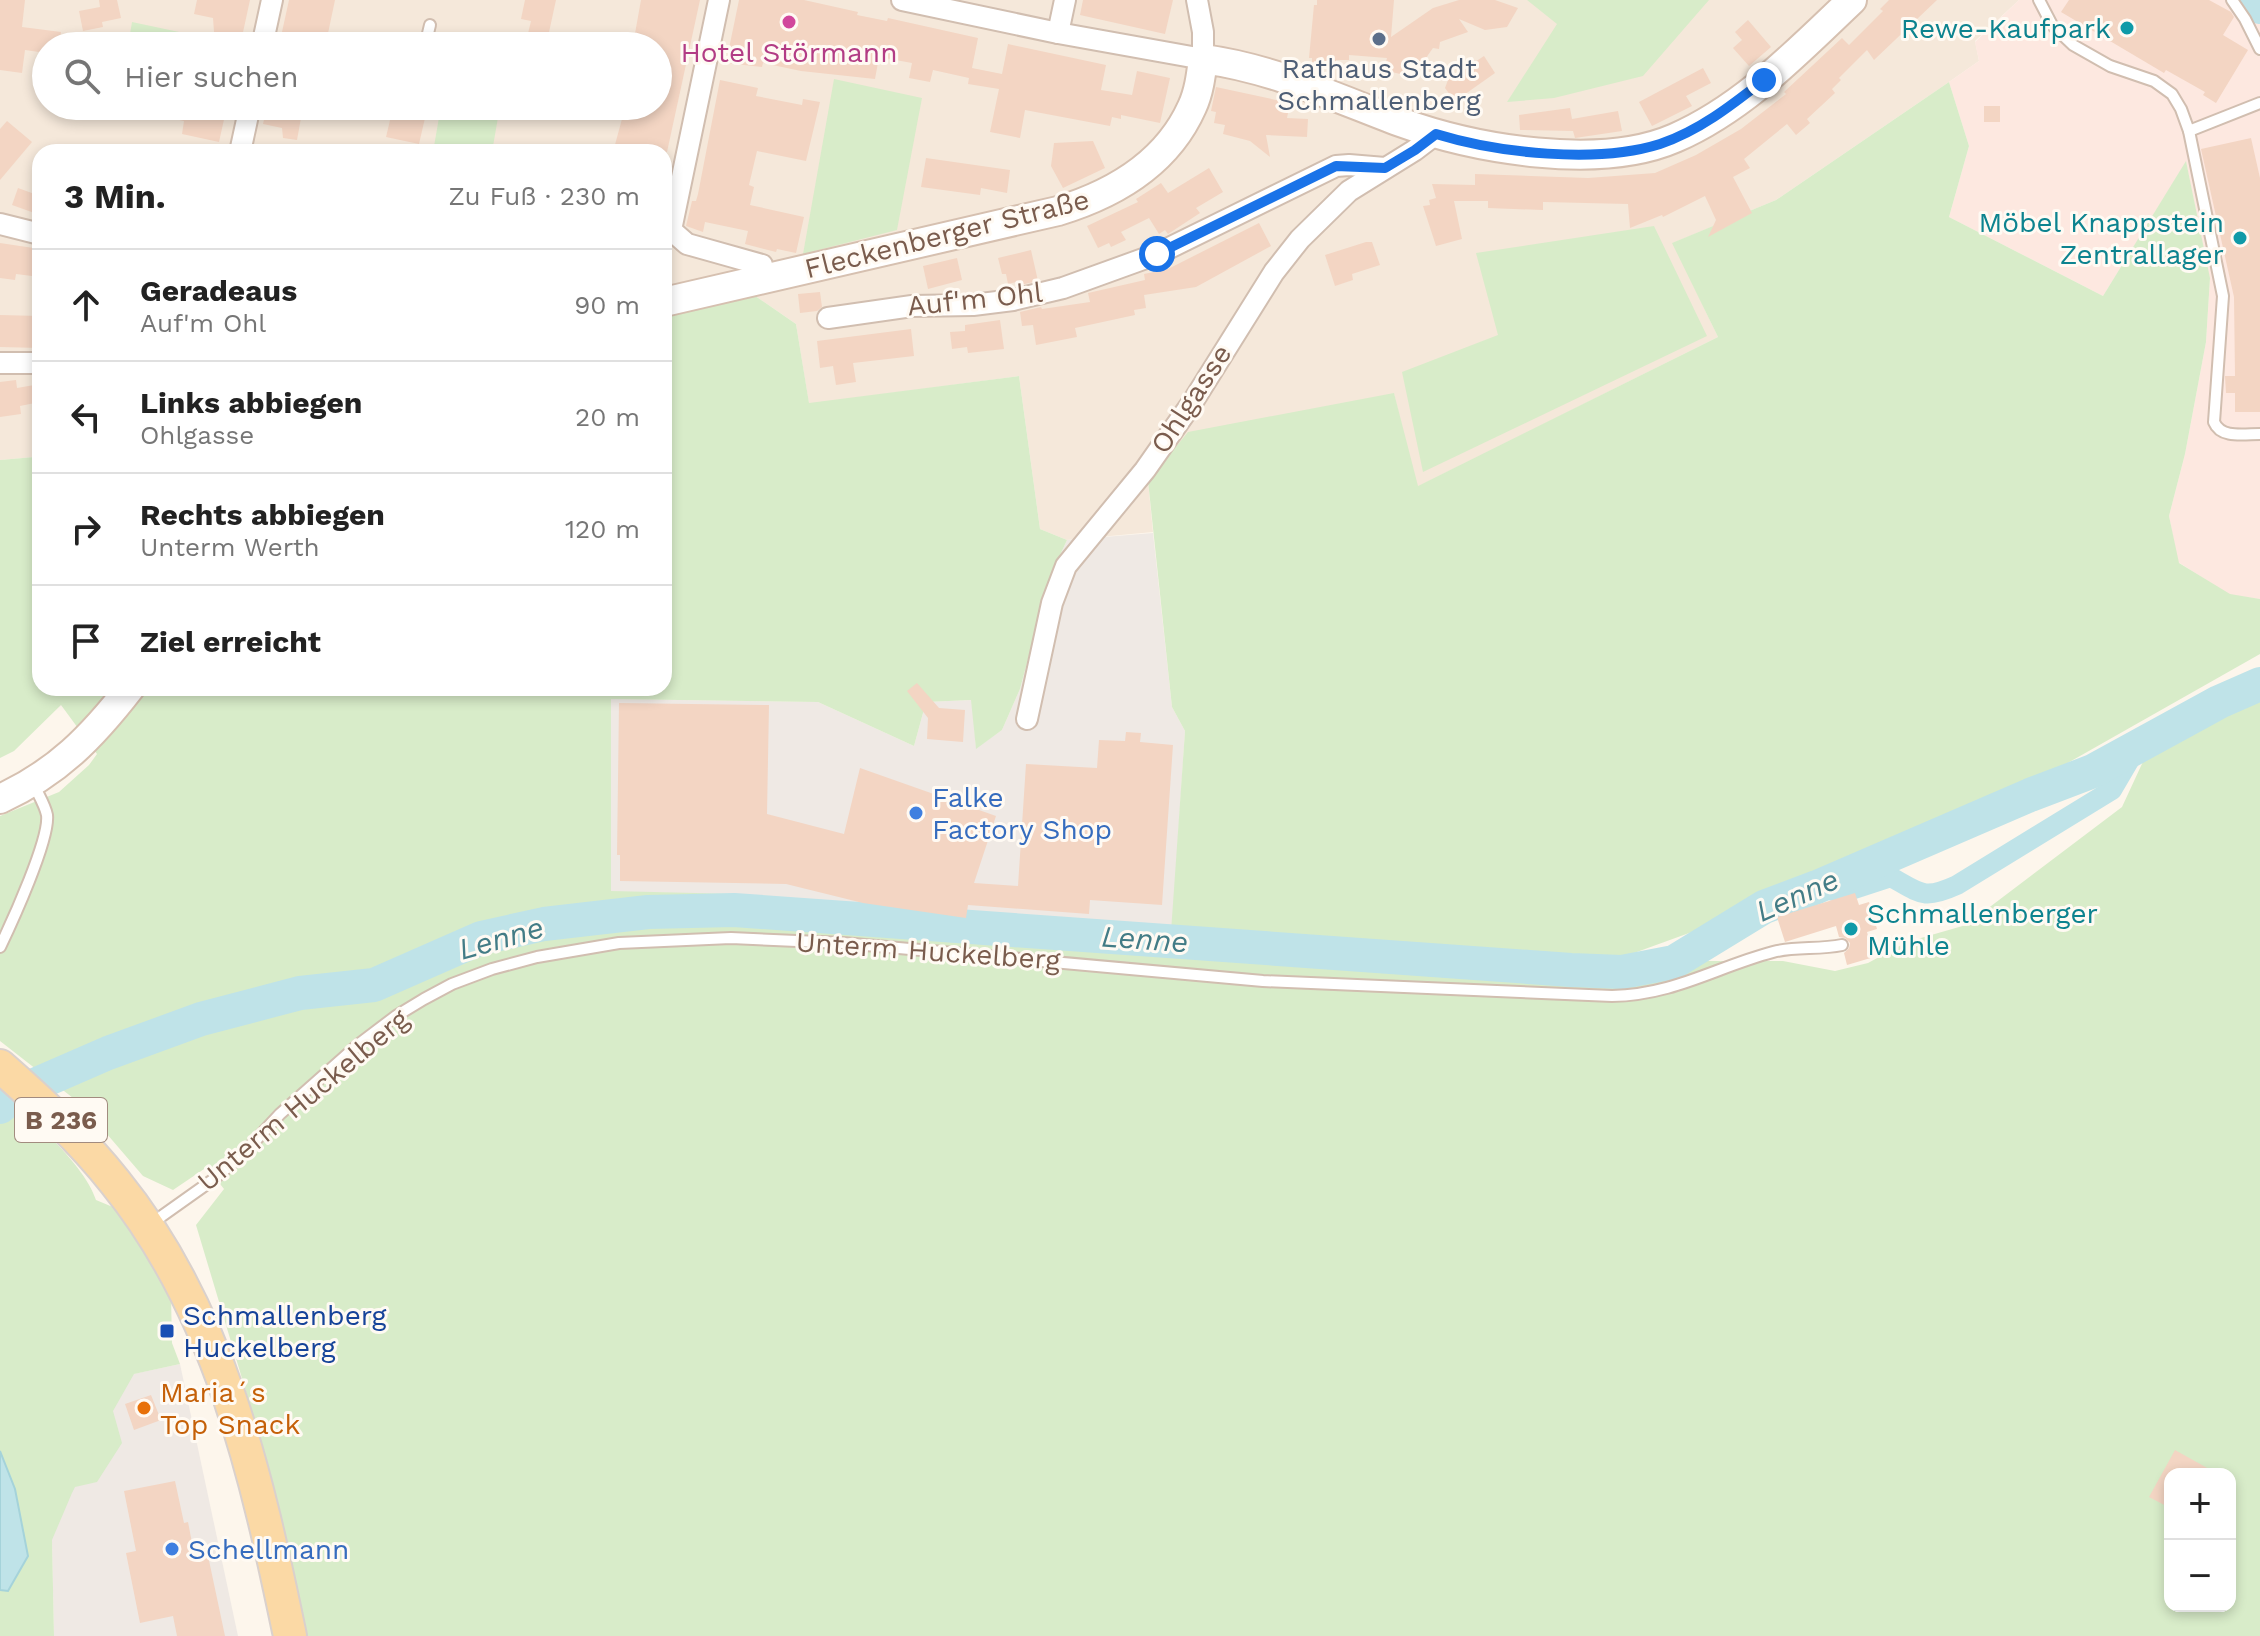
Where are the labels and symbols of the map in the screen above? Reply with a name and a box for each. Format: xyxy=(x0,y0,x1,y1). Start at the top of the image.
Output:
place label: Rewe-Kaufpark xyxy=(1901,12,2111,45)
marker: Hotel Störmann xyxy=(780,13,798,31)
marker: Rewe-Kaufpark xyxy=(2118,19,2136,37)
marker: Rathaus Stadt Schmallenberg xyxy=(1370,30,1388,48)
place label: Hotel Störmann xyxy=(680,36,898,69)
place label: Rathaus Stadt Schmallenberg xyxy=(1277,52,1481,117)
route end xyxy=(1746,62,1782,98)
street label: Fleckenberger Straße xyxy=(801,183,1093,285)
place label: Möbel Knappstein Zentrallager xyxy=(1979,206,2224,271)
marker: Möbel Knappstein Zentrallager xyxy=(2231,229,2249,247)
route start xyxy=(1139,236,1175,272)
street label: Auf'm Ohl xyxy=(906,275,1045,323)
street label: Ohlgasse xyxy=(1144,338,1238,460)
place label: Falke Factory Shop xyxy=(932,781,1112,846)
marker: Falke Factory Shop xyxy=(907,804,925,822)
water label: Lenne xyxy=(1750,861,1844,929)
place label: Schmallenberger Mühle xyxy=(1867,897,2098,962)
water label: Lenne xyxy=(454,909,548,967)
water label: Lenne xyxy=(1100,919,1190,959)
marker: Schmallenberger Mühle xyxy=(1842,920,1860,938)
street label: Unterm Huckelberg xyxy=(795,925,1061,977)
street label: Unterm Huckelberg xyxy=(191,1002,415,1198)
road number: B 236 xyxy=(15,1098,107,1142)
place label: Schmallenberg Huckelberg xyxy=(183,1299,387,1364)
marker: Schmallenberg Huckelberg xyxy=(158,1322,176,1340)
place label: Maria´s Top Snack xyxy=(160,1376,300,1441)
marker: Maria´s Top Snack xyxy=(135,1399,153,1417)
place label: Schellmann xyxy=(188,1533,349,1566)
marker: Schellmann xyxy=(163,1540,181,1558)

